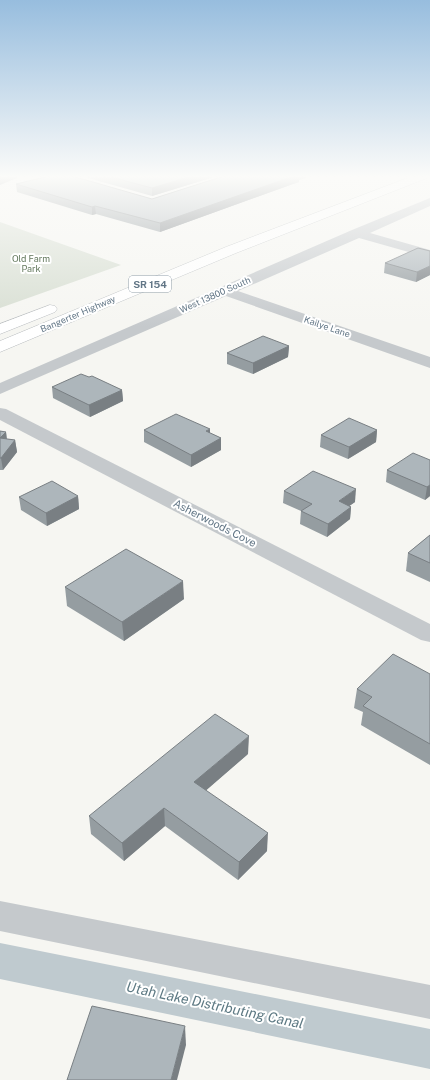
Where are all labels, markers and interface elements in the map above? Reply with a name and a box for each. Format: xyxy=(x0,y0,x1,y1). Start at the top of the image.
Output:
park label: Old Farm Park xyxy=(12,253,50,274)
street label: West 13800 South xyxy=(178,274,252,315)
road number: SR 154 xyxy=(129,276,171,292)
street label: Bangerter Highway xyxy=(39,293,117,334)
street label: Kailye Lane xyxy=(303,313,352,340)
street label: Asherwoods Cove xyxy=(172,497,258,549)
water label: Utah Lake Distributing Canal xyxy=(125,978,305,1032)

